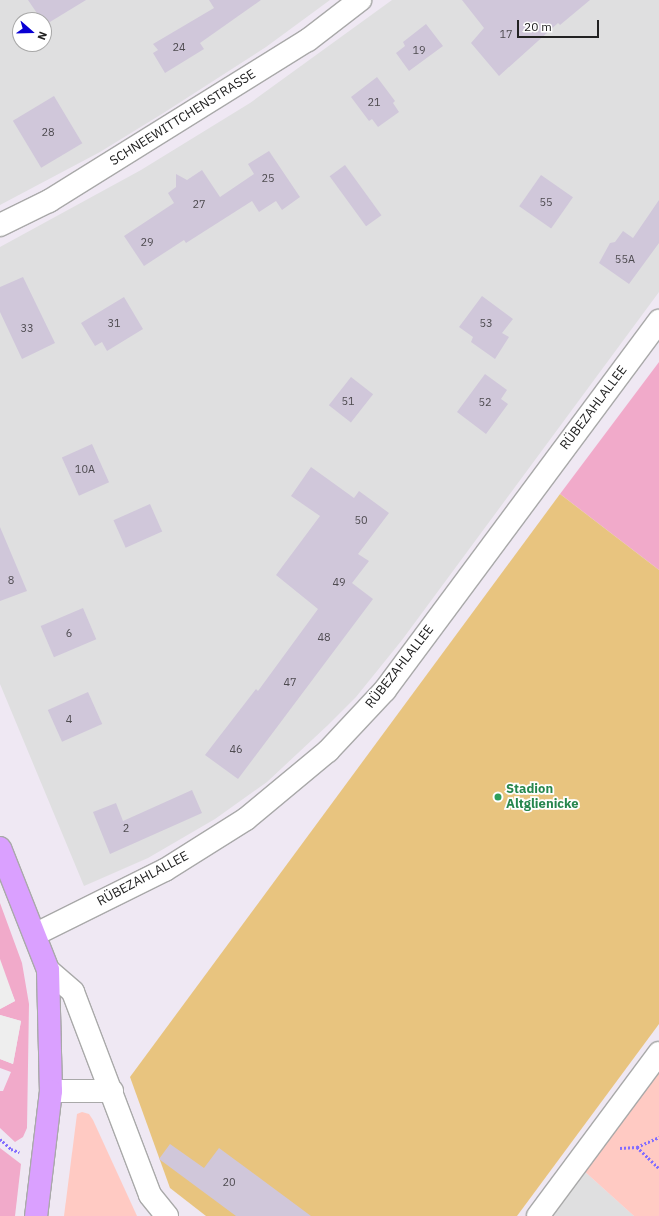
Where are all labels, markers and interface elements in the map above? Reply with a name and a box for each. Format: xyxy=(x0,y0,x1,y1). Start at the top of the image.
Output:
north arrow xyxy=(12,12,52,52)
scale bar xyxy=(519,12,601,38)
text: 20 m xyxy=(524,19,552,34)
house number: 17 xyxy=(499,27,513,41)
text: N xyxy=(34,30,50,42)
house number: 24 xyxy=(172,40,186,54)
house number: 19 xyxy=(412,43,426,57)
street label: SCHNEEWITTCHENSTRASSE xyxy=(107,67,259,169)
house number: 21 xyxy=(367,95,381,109)
house number: 28 xyxy=(41,125,55,139)
house number: 25 xyxy=(261,171,275,185)
house number: 55 xyxy=(539,195,553,209)
house number: 27 xyxy=(192,197,206,211)
house number: 29 xyxy=(140,235,154,249)
house number: 55A xyxy=(615,252,635,266)
house number: 31 xyxy=(107,316,121,330)
house number: 53 xyxy=(479,316,493,330)
house number: 33 xyxy=(20,321,34,335)
street label: RÜBEZAHLALLEE xyxy=(557,363,631,453)
house number: 51 xyxy=(341,394,355,408)
house number: 52 xyxy=(478,395,492,409)
house number: 10A xyxy=(75,462,95,476)
house number: 50 xyxy=(354,513,368,527)
house number: 8 xyxy=(8,573,14,587)
house number: 49 xyxy=(332,575,346,589)
street label: RÜBEZAHLALLEE xyxy=(363,622,437,712)
house number: 6 xyxy=(66,626,72,640)
house number: 48 xyxy=(317,630,331,644)
house number: 47 xyxy=(283,675,297,689)
house number: 4 xyxy=(66,712,72,726)
house number: 46 xyxy=(229,742,243,756)
place label: Stadion Altglienicke xyxy=(506,782,579,813)
marker: Stadion Altglienicke xyxy=(493,792,503,802)
house number: 2 xyxy=(123,821,129,835)
street label: RÜBEZAHLALLEE xyxy=(95,848,191,910)
house number: 20 xyxy=(222,1175,236,1189)

